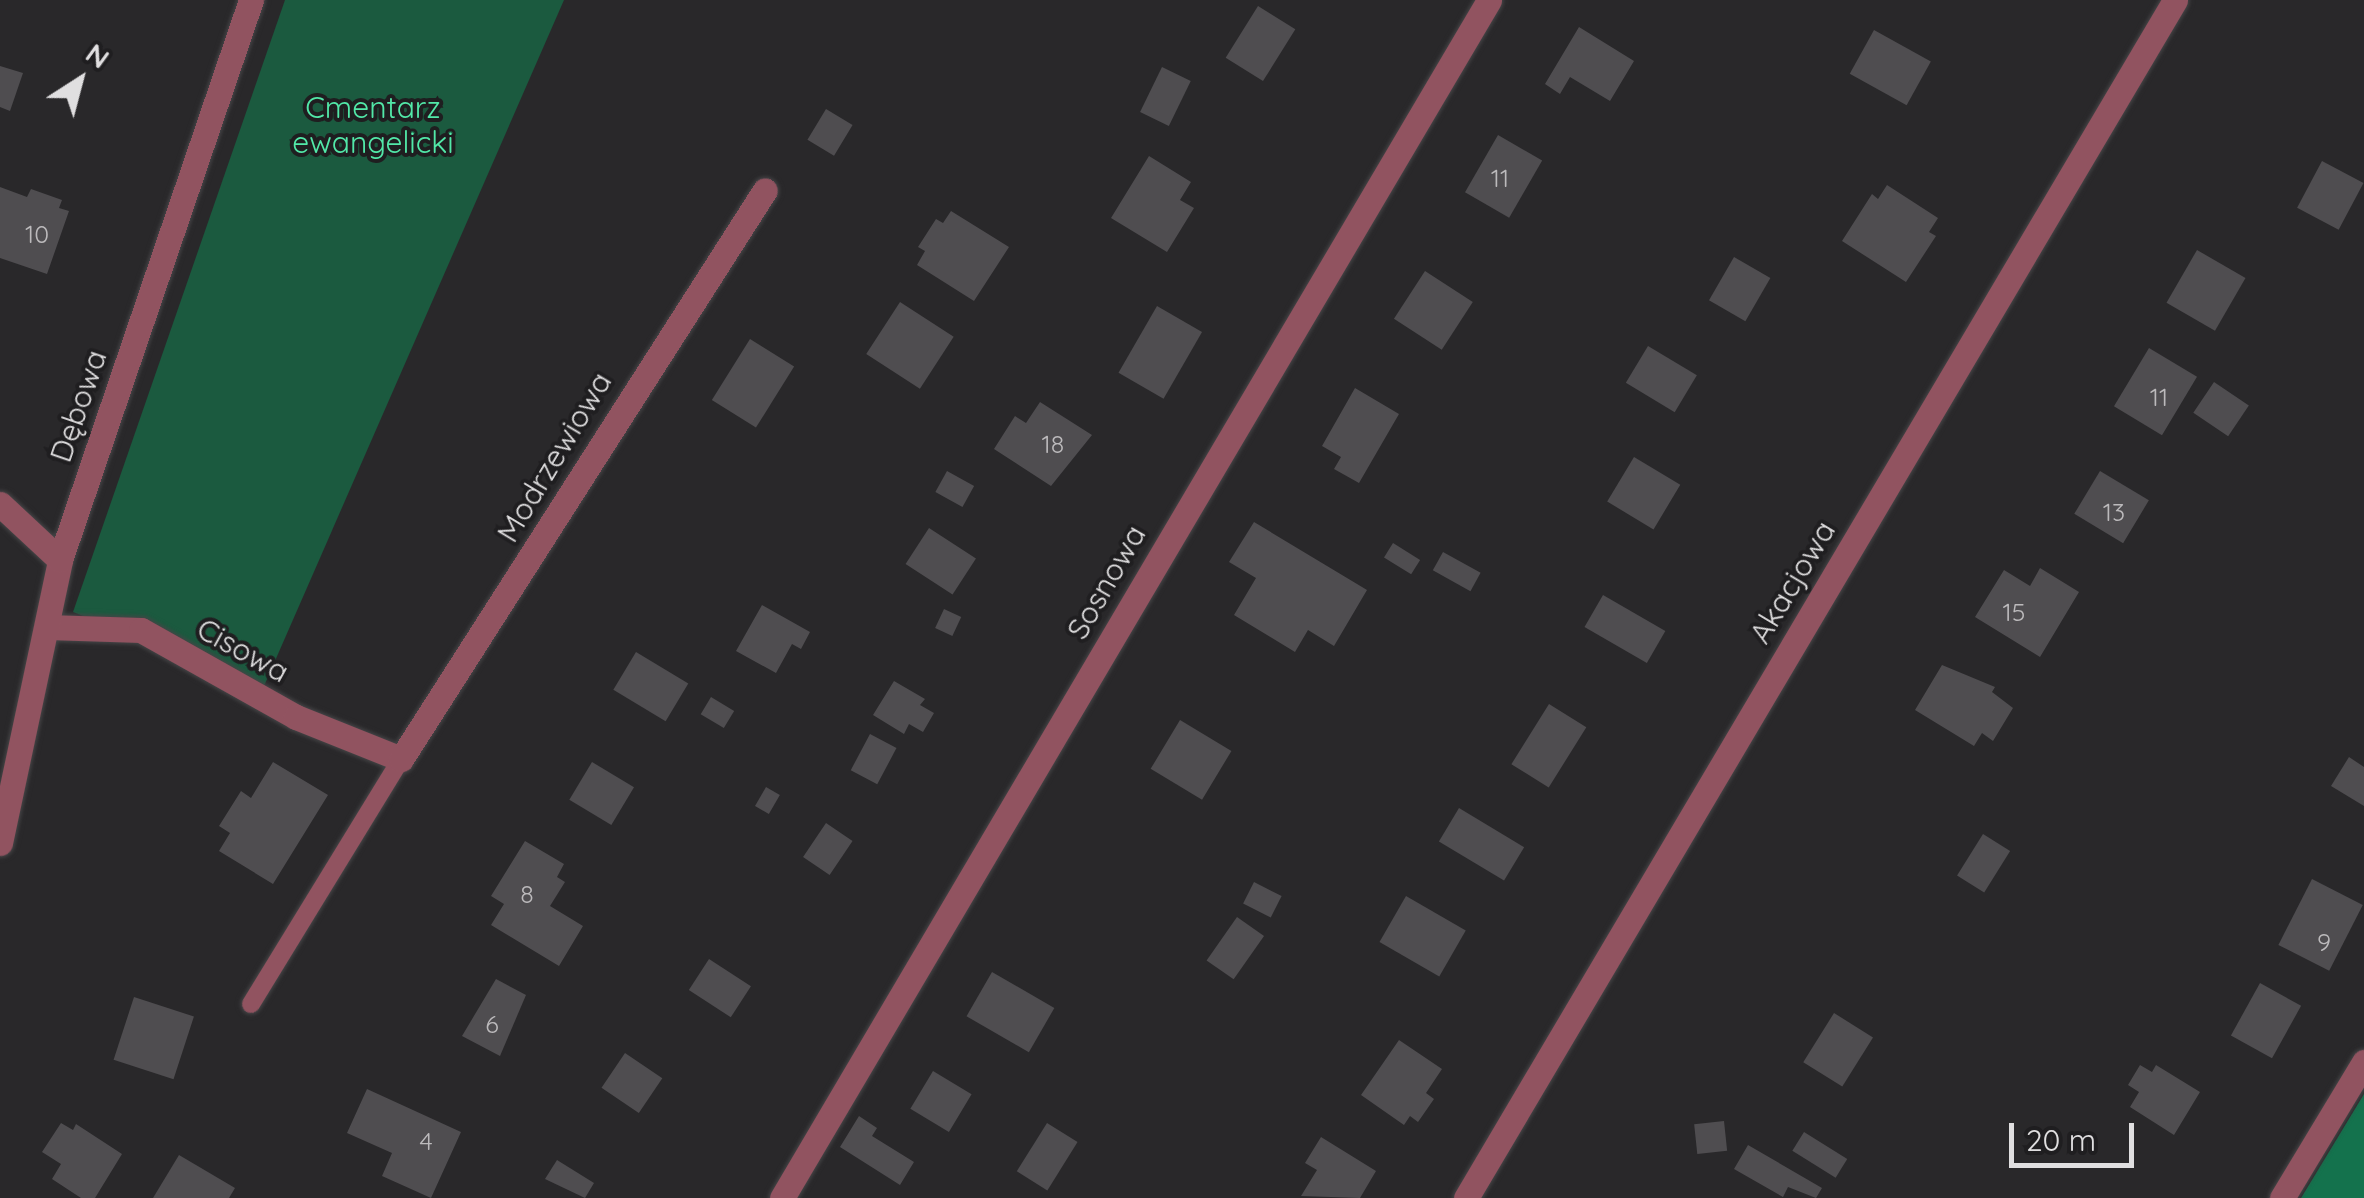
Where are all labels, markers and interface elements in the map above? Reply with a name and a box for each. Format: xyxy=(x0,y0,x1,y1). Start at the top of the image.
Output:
north arrow xyxy=(30,30,130,130)
text: N xyxy=(79,35,117,76)
park label: Cmentarz ewangelicki xyxy=(292,89,454,160)
house number: 11 xyxy=(1491,163,1509,193)
house number: 10 xyxy=(25,219,49,249)
street label: Dębowa xyxy=(42,345,114,467)
street label: Modrzewiowa xyxy=(489,366,619,548)
house number: 11 xyxy=(2150,382,2168,412)
house number: 18 xyxy=(1042,429,1064,459)
house number: 13 xyxy=(2103,497,2125,527)
street label: Akacjowa xyxy=(1742,514,1842,650)
street label: Sosnowa xyxy=(1059,519,1153,645)
house number: 15 xyxy=(2003,597,2025,627)
street label: Cisowa xyxy=(191,610,295,690)
house number: 8 xyxy=(520,879,534,909)
house number: 9 xyxy=(2317,927,2331,957)
house number: 6 xyxy=(485,1009,499,1039)
scale bar xyxy=(2014,1103,2139,1165)
text: 20 m xyxy=(2026,1121,2096,1159)
house number: 4 xyxy=(419,1126,433,1156)

